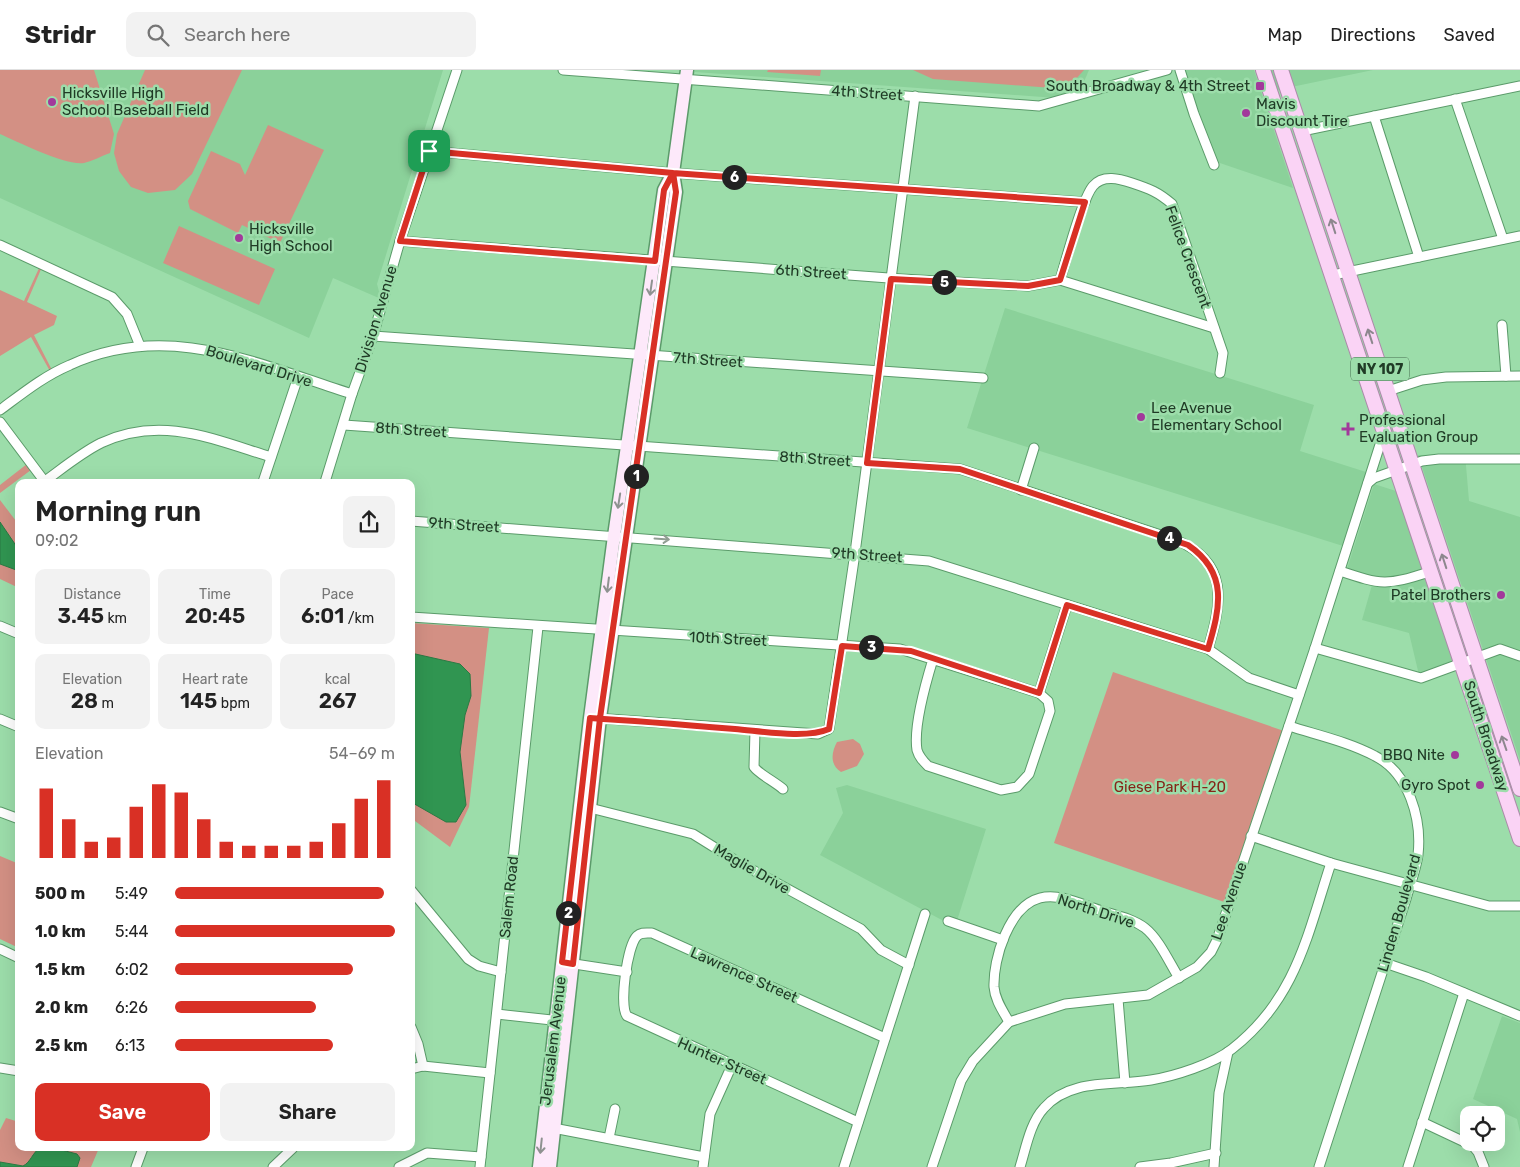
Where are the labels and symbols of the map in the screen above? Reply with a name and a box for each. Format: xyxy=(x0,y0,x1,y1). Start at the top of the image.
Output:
place label: South Broadway & 4th Street xyxy=(1046,77,1250,95)
marker: South Broadway & 4th Street xyxy=(1254,80,1266,92)
street label: 4th Street xyxy=(831,82,903,104)
place label: Hicksville High School Baseball Field xyxy=(62,84,209,119)
place label: Mavis Discount Tire xyxy=(1256,95,1348,130)
marker: Hicksville High School Baseball Field xyxy=(46,96,58,108)
marker: Mavis Discount Tire xyxy=(1240,107,1252,119)
pin xyxy=(408,130,450,172)
pin: 6 xyxy=(722,164,746,190)
street label: Felice Crescent xyxy=(1161,203,1215,311)
one-way arrow xyxy=(1328,218,1337,234)
place label: Hicksville High School xyxy=(249,220,333,255)
marker: Hicksville High School xyxy=(233,232,245,244)
street label: 6th Street xyxy=(775,261,847,283)
street label: Division Avenue xyxy=(351,263,401,375)
pin: 5 xyxy=(932,270,956,294)
one-way arrow xyxy=(646,280,656,296)
one-way arrow xyxy=(1364,328,1374,344)
street label: Boulevard Drive xyxy=(204,341,314,391)
street label: 7th Street xyxy=(673,349,744,371)
road number: NY 107 xyxy=(1351,358,1409,380)
place label: Lee Avenue Elementary School xyxy=(1151,399,1282,434)
marker: Lee Avenue Elementary School xyxy=(1135,411,1147,423)
place label: Professional Evaluation Group xyxy=(1359,411,1478,446)
street label: 8th Street xyxy=(375,419,447,441)
marker: Professional Evaluation Group xyxy=(1341,422,1355,436)
street label: 8th Street xyxy=(779,448,851,470)
pin: 1 xyxy=(624,464,648,488)
one-way arrow xyxy=(614,493,624,509)
street label: 9th Street xyxy=(428,514,500,536)
pin: 4 xyxy=(1156,526,1182,550)
one-way arrow xyxy=(654,535,670,544)
street label: 9th Street xyxy=(831,544,903,566)
one-way arrow xyxy=(1439,553,1448,569)
one-way arrow xyxy=(603,576,613,592)
place label: Patel Brothers xyxy=(1391,586,1491,604)
marker: Patel Brothers xyxy=(1495,589,1507,601)
street label: 10th Street xyxy=(689,628,768,650)
pin: 3 xyxy=(858,634,884,660)
street label: South Broadway xyxy=(1460,678,1512,794)
one-way arrow xyxy=(1499,735,1509,751)
place label: BBQ Nite xyxy=(1383,746,1445,764)
marker: BBQ Nite xyxy=(1449,749,1461,761)
place label: Gyro Spot xyxy=(1401,776,1470,794)
park label: Giese Park H-20 xyxy=(1114,778,1226,796)
marker: Gyro Spot xyxy=(1474,779,1486,791)
street label: Maglie Drive xyxy=(711,840,793,898)
street label: Linden Boulevard xyxy=(1374,852,1424,974)
street label: Salem Road xyxy=(496,855,522,939)
street label: Lee Avenue xyxy=(1207,860,1251,942)
street label: North Drive xyxy=(1055,890,1137,932)
pin: 2 xyxy=(556,900,580,926)
street label: Lawrence Street xyxy=(688,943,801,1007)
street label: Jerusalem Avenue xyxy=(536,975,570,1107)
street label: Hunter Street xyxy=(675,1033,769,1089)
one-way arrow xyxy=(536,1137,546,1153)

